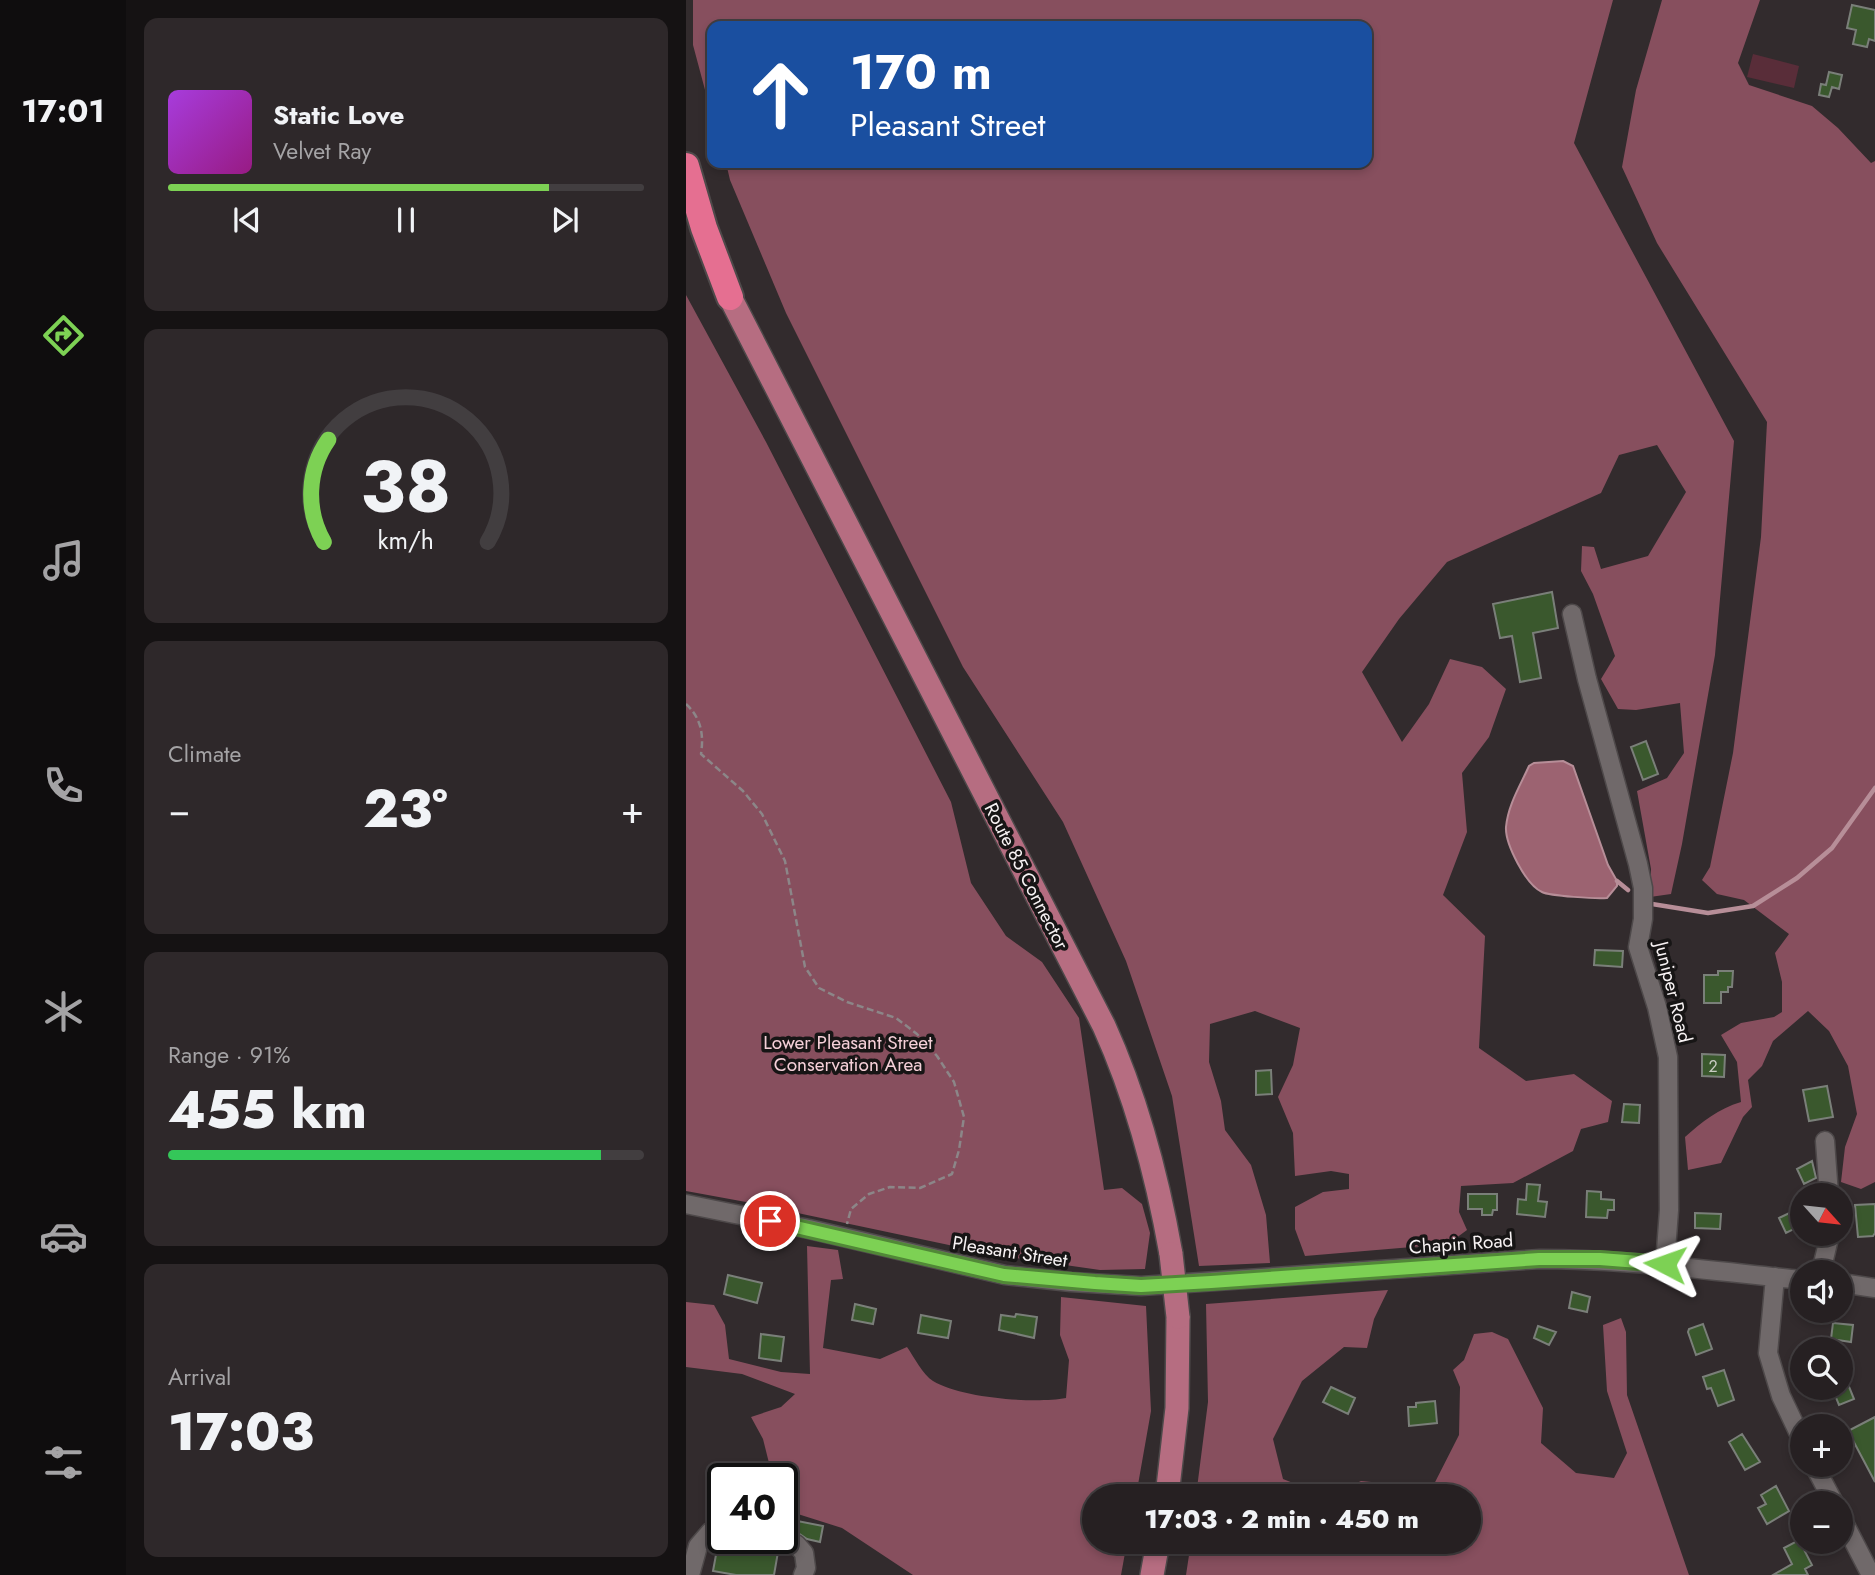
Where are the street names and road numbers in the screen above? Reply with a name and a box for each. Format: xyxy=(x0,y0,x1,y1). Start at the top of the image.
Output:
street label: Route 85 Connector xyxy=(978,798,1075,955)
street label: Juniper Road xyxy=(1647,936,1699,1045)
street label: Chapin Road xyxy=(1408,1226,1514,1261)
street label: Pleasant Street xyxy=(950,1229,1070,1274)

